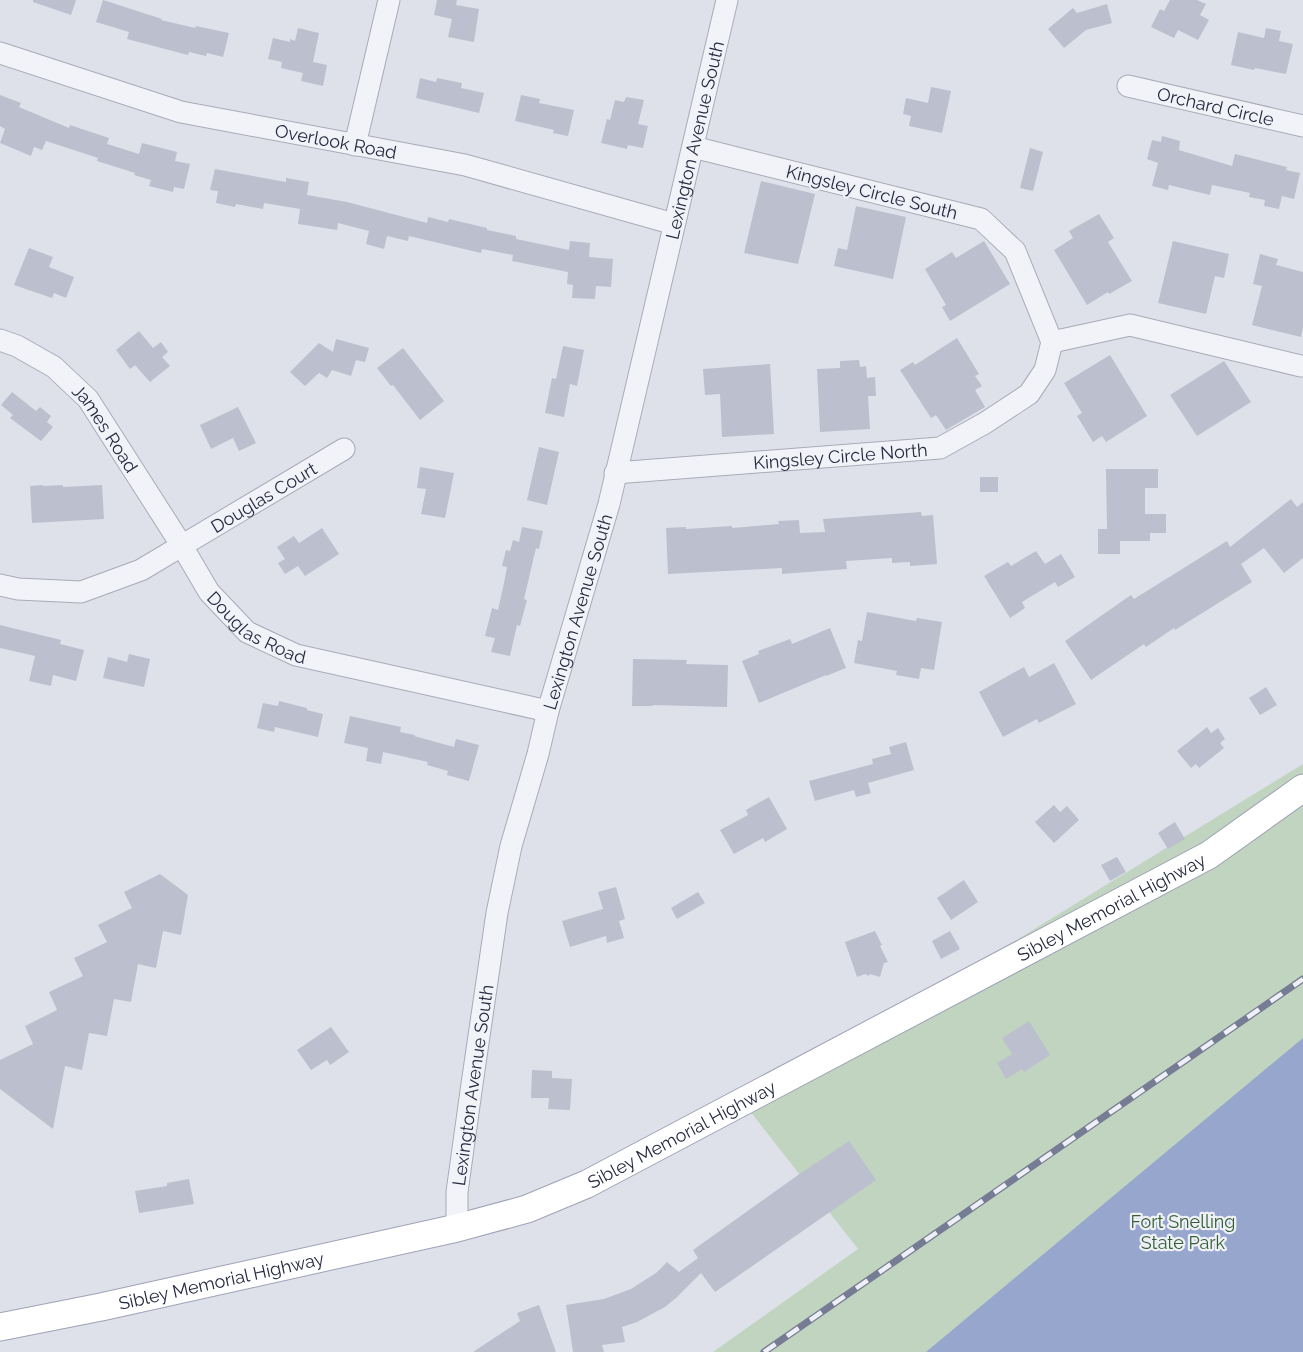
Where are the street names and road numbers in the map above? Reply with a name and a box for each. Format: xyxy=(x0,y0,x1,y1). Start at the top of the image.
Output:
street label: Lexington Avenue South xyxy=(661,39,728,241)
street label: Orchard Circle xyxy=(1155,83,1277,130)
street label: Overlook Road xyxy=(273,119,399,163)
street label: Kingsley Circle South xyxy=(784,161,960,223)
street label: James Road xyxy=(68,380,142,476)
street label: Kingsley Circle North xyxy=(753,439,928,473)
street label: Douglas Court xyxy=(207,457,320,537)
street label: Lexington Avenue South xyxy=(539,511,616,712)
street label: Douglas Road xyxy=(203,587,308,667)
street label: Sibley Memorial Highway xyxy=(1013,848,1209,965)
street label: Lexington Avenue South xyxy=(447,983,497,1187)
street label: Sibley Memorial Highway xyxy=(584,1076,779,1192)
street label: Sibley Memorial Highway xyxy=(116,1247,326,1313)

